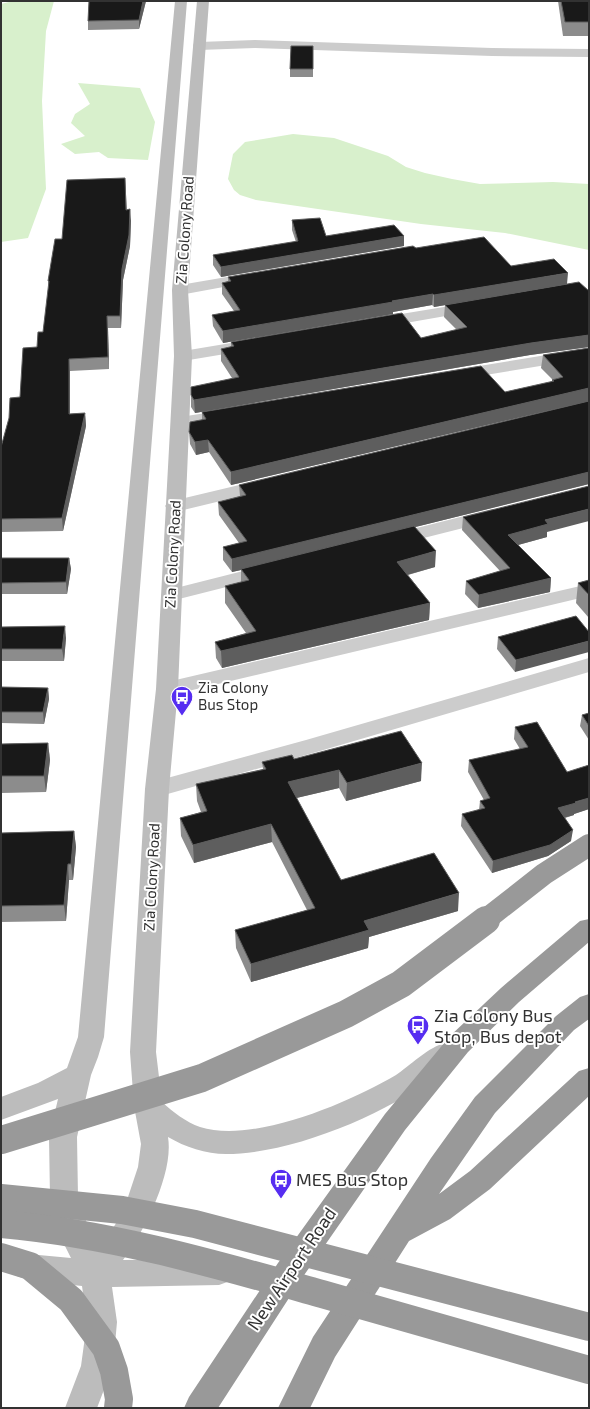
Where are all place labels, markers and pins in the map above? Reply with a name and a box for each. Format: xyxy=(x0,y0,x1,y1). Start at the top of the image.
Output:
place label: Zia Colony Bus Stop xyxy=(198,678,269,713)
bus stop icon: Zia Colony Bus Stop xyxy=(169,684,195,717)
place label: Zia Colony Bus Stop, Bus depot xyxy=(434,1004,562,1047)
bus stop icon: Zia Colony Bus Stop, Bus depot xyxy=(405,1013,431,1046)
bus stop icon: MES Bus Stop xyxy=(268,1167,294,1200)
place label: MES Bus Stop xyxy=(296,1168,408,1190)

